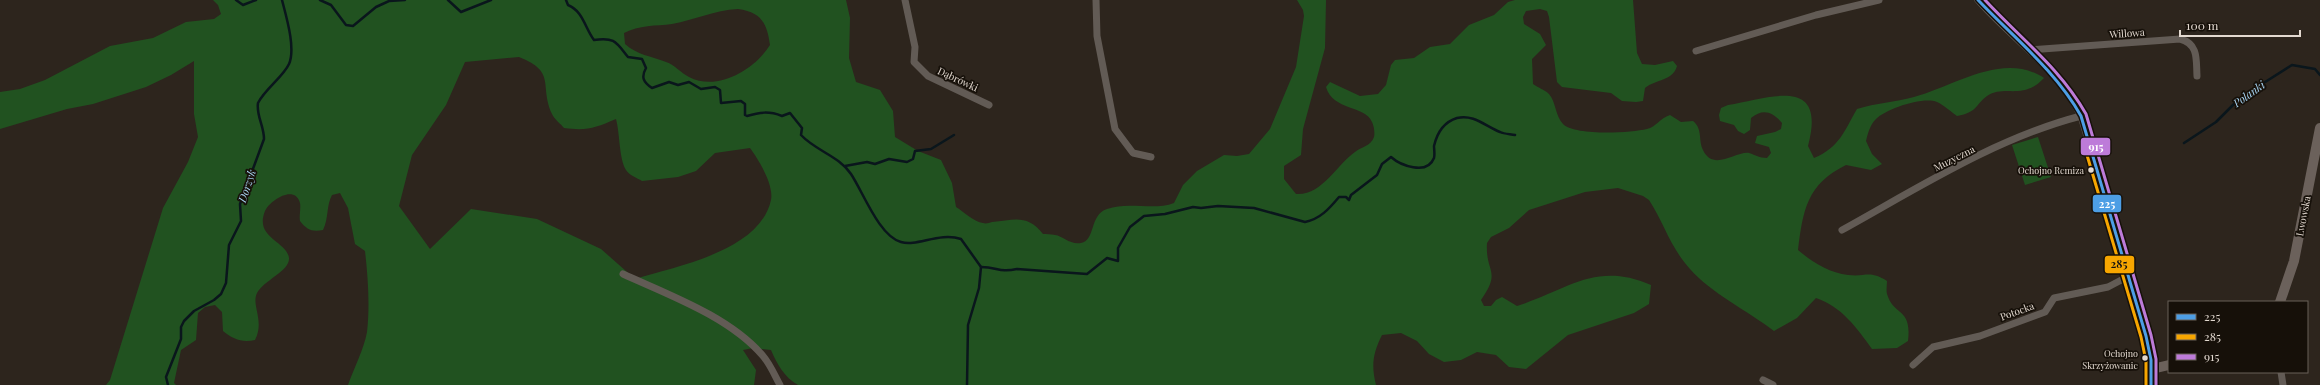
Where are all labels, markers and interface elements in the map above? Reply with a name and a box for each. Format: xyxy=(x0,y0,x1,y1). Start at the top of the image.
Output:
scale bar xyxy=(2180,12,2300,38)
text: 100 m xyxy=(2186,17,2219,33)
street label: Willowa xyxy=(2108,25,2145,41)
street label: Dąbrówki xyxy=(935,63,981,95)
water label: Polanki xyxy=(2229,77,2268,111)
line badge: 915 xyxy=(2080,137,2111,156)
text: 915 xyxy=(2088,139,2104,154)
street label: Muzyczna xyxy=(1931,142,1977,174)
place label: Ochojno Remiza xyxy=(2018,164,2085,176)
marker: Ochojno Remiza xyxy=(2086,165,2096,175)
water label: Dorzyk xyxy=(234,167,259,205)
line badge: 225 xyxy=(2092,194,2122,213)
street label: Lwowska xyxy=(2292,195,2314,237)
text: 225 xyxy=(2099,196,2115,211)
line badge: 285 xyxy=(2104,255,2135,274)
text: 285 xyxy=(2111,256,2127,271)
street label: Potocka xyxy=(1998,298,2036,324)
legend xyxy=(2168,301,2308,373)
text: 225 xyxy=(2204,308,2220,324)
text: 285 xyxy=(2204,328,2221,344)
place label: Ochojno Skrzyżowanie xyxy=(2082,347,2138,371)
text: 915 xyxy=(2204,348,2219,364)
marker: Ochojno Skrzyżowanie xyxy=(2140,353,2150,363)

